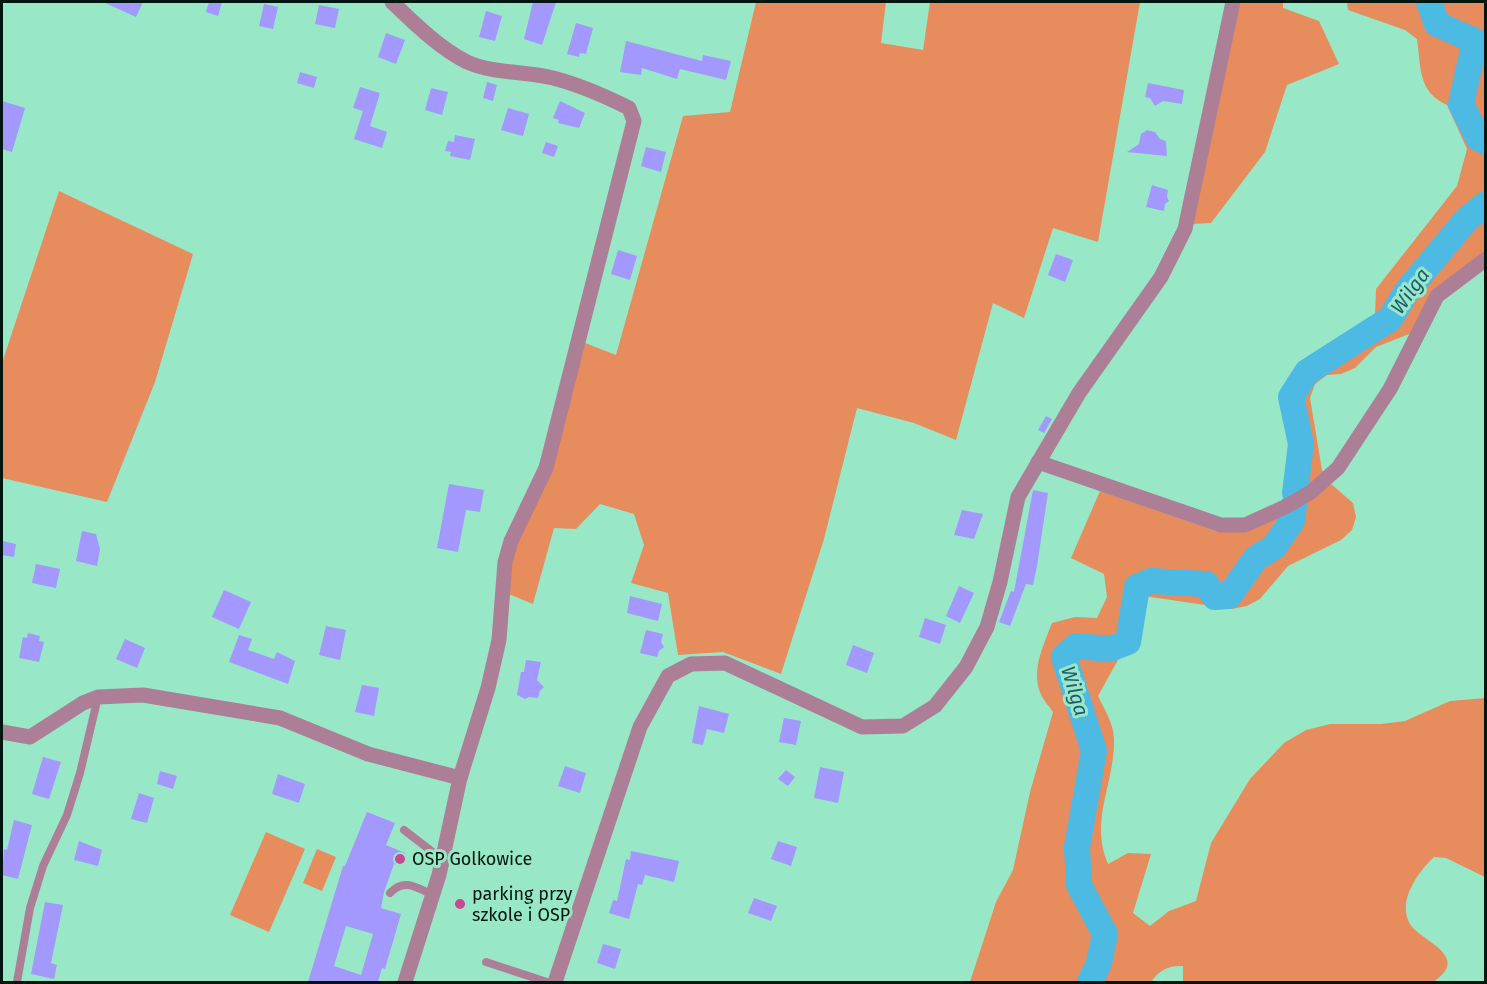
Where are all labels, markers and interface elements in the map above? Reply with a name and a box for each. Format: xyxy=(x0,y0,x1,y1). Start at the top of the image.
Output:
water label: Wilga xyxy=(1385,263,1435,319)
water label: Wilga xyxy=(1056,663,1094,719)
place label: OSP Golkowice xyxy=(412,848,532,870)
marker: OSP Golkowice xyxy=(393,852,407,866)
place label: parking przy szkole i OSP xyxy=(472,883,573,926)
marker: parking przy szkole i OSP xyxy=(453,897,467,911)

